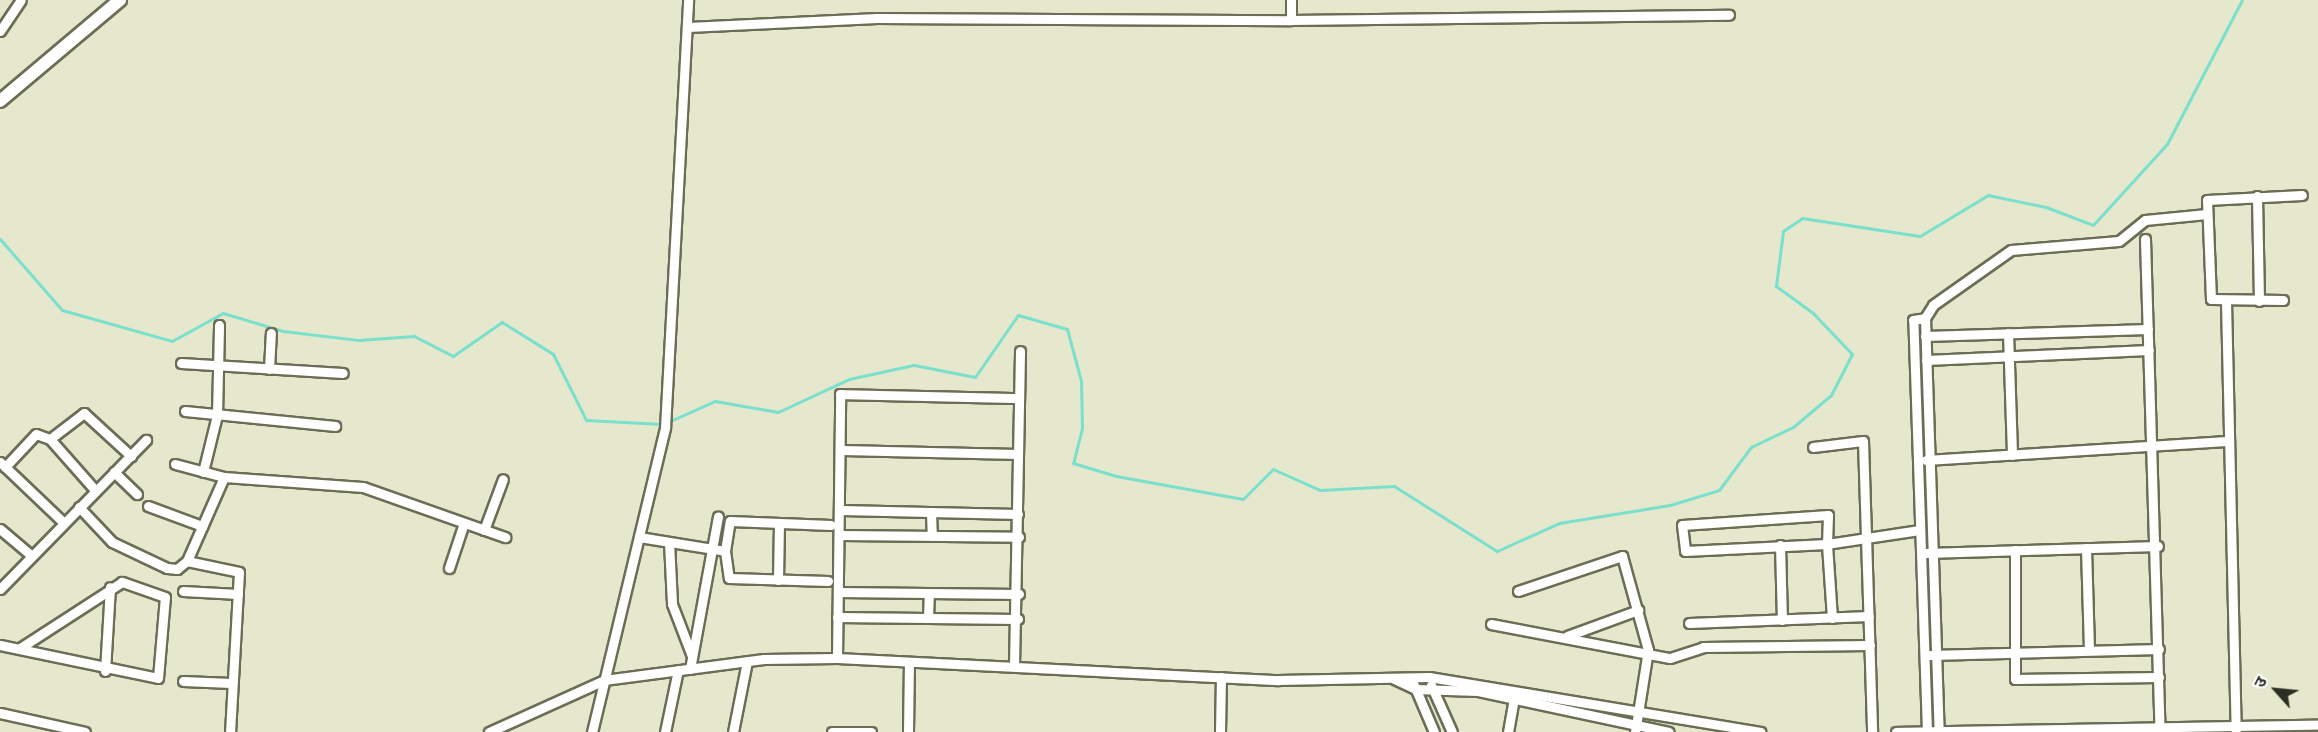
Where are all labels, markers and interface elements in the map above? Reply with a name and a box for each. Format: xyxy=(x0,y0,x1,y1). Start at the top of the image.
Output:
north arrow xyxy=(2246,660,2306,720)
text: उ xyxy=(2248,673,2272,691)

